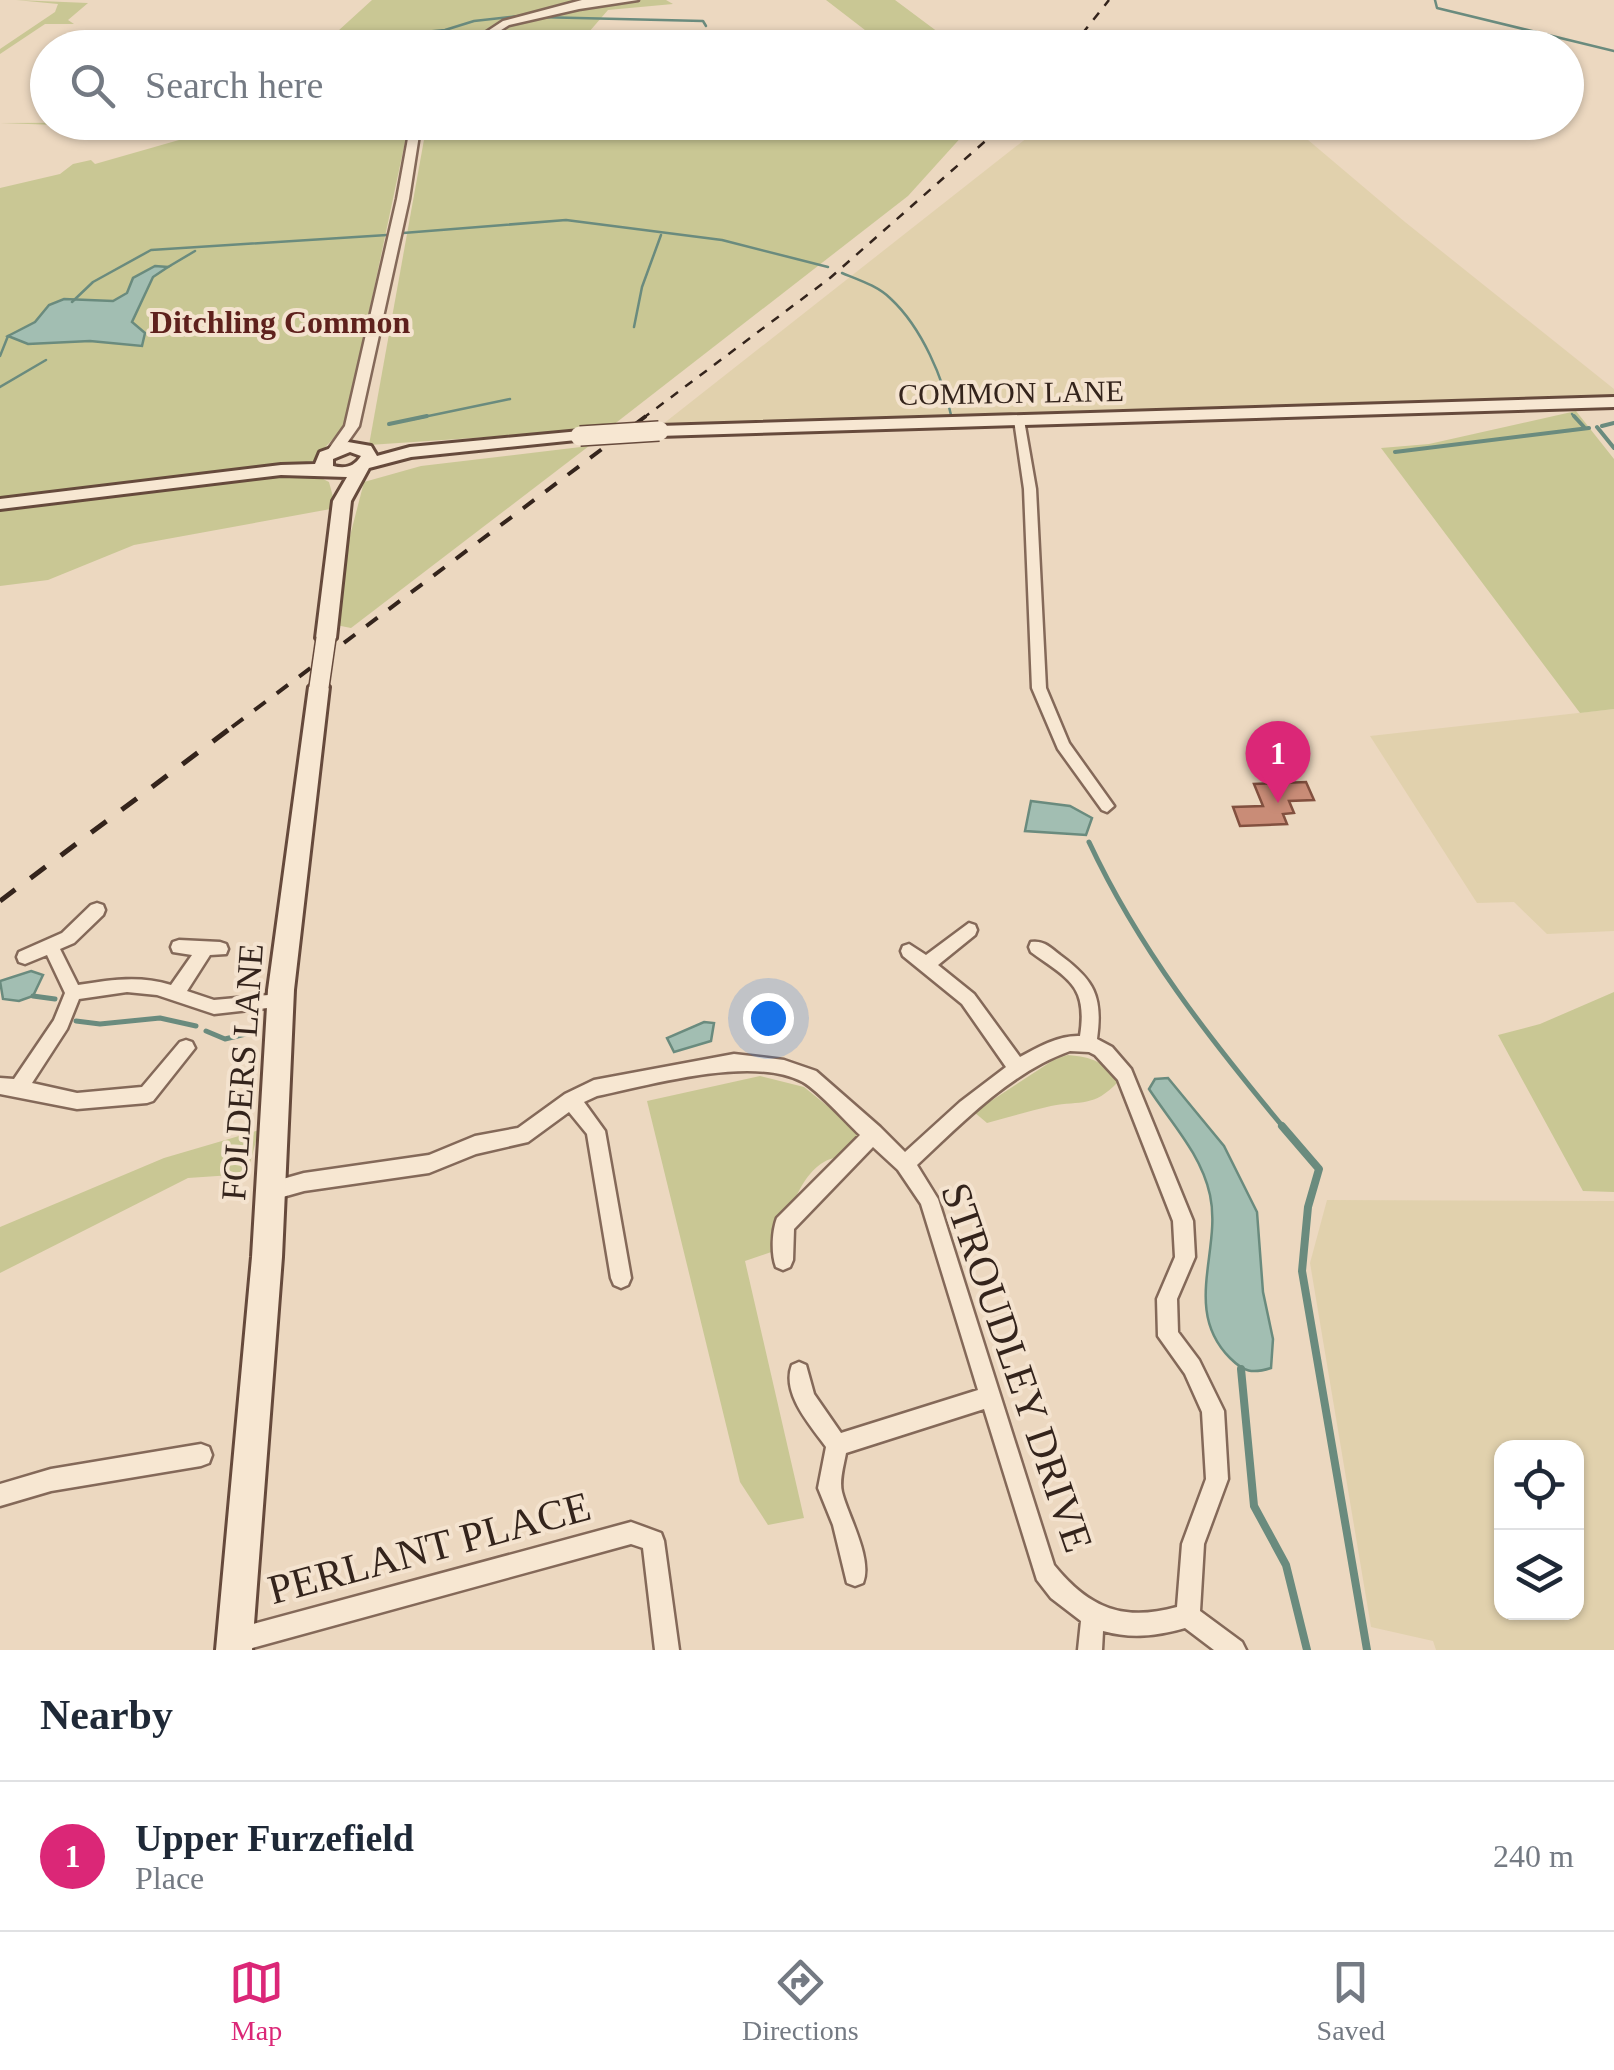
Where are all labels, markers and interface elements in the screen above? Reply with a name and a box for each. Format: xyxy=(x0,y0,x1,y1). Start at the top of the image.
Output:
search box xyxy=(30,30,1584,140)
icon: search xyxy=(65,58,120,113)
text: Search here xyxy=(145,64,323,106)
district label: Ditchling Common xyxy=(150,304,410,340)
street label: COMMON LANE xyxy=(898,374,1124,411)
pin: 1 xyxy=(1246,720,1310,803)
street label: FOLDERS LANE xyxy=(214,942,271,1202)
your location xyxy=(743,993,794,1044)
street label: STROUDLEY DRIVE xyxy=(932,1177,1102,1558)
map controls xyxy=(1494,1440,1584,1620)
button: locate xyxy=(1494,1440,1584,1530)
street label: PERLANT PLACE xyxy=(263,1483,595,1613)
button: layers xyxy=(1494,1530,1584,1620)
text: Nearby xyxy=(40,1692,173,1738)
text: Upper Furzefield xyxy=(135,1817,414,1859)
text: 1 xyxy=(65,1838,81,1874)
text: 240 m xyxy=(1493,1838,1574,1874)
text: Place xyxy=(135,1860,204,1896)
tab: Map xyxy=(229,1955,284,2047)
tab: Directions xyxy=(742,1955,859,2047)
tab: Saved xyxy=(1317,1955,1385,2047)

